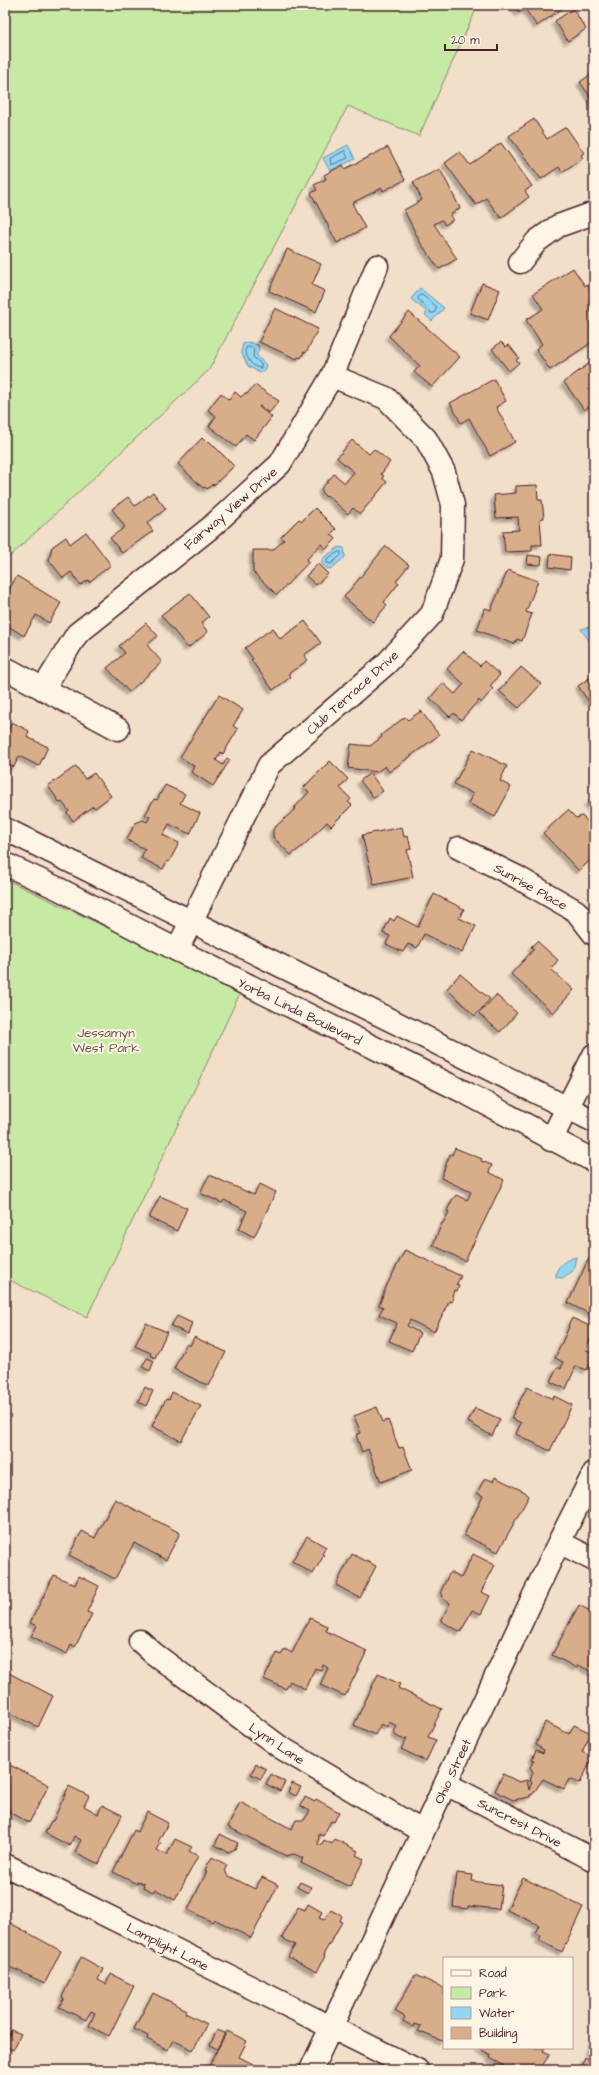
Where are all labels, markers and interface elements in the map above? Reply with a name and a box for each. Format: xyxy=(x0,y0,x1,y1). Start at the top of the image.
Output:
scale bar xyxy=(445,26,497,52)
text: 20 m xyxy=(451,32,480,49)
street label: Fairway View Drive xyxy=(180,463,282,555)
street label: Club Terrace Drive xyxy=(303,646,403,739)
street label: Sunrise Place xyxy=(490,859,571,915)
street label: Yorba Linda Boulevard xyxy=(235,974,365,1050)
park label: Jessamyn West Park xyxy=(73,1024,139,1057)
street label: Lynn Lane xyxy=(245,1719,308,1770)
street label: Ohio Street xyxy=(430,1735,476,1807)
street label: Suncrest Drive xyxy=(474,1794,565,1852)
street label: Lamplight Lane xyxy=(123,1919,212,1976)
legend xyxy=(443,1957,573,2049)
text: Road xyxy=(479,1965,507,1982)
text: Park xyxy=(479,1985,507,2002)
text: Water xyxy=(479,2005,515,2022)
text: Building xyxy=(479,2025,517,2043)

